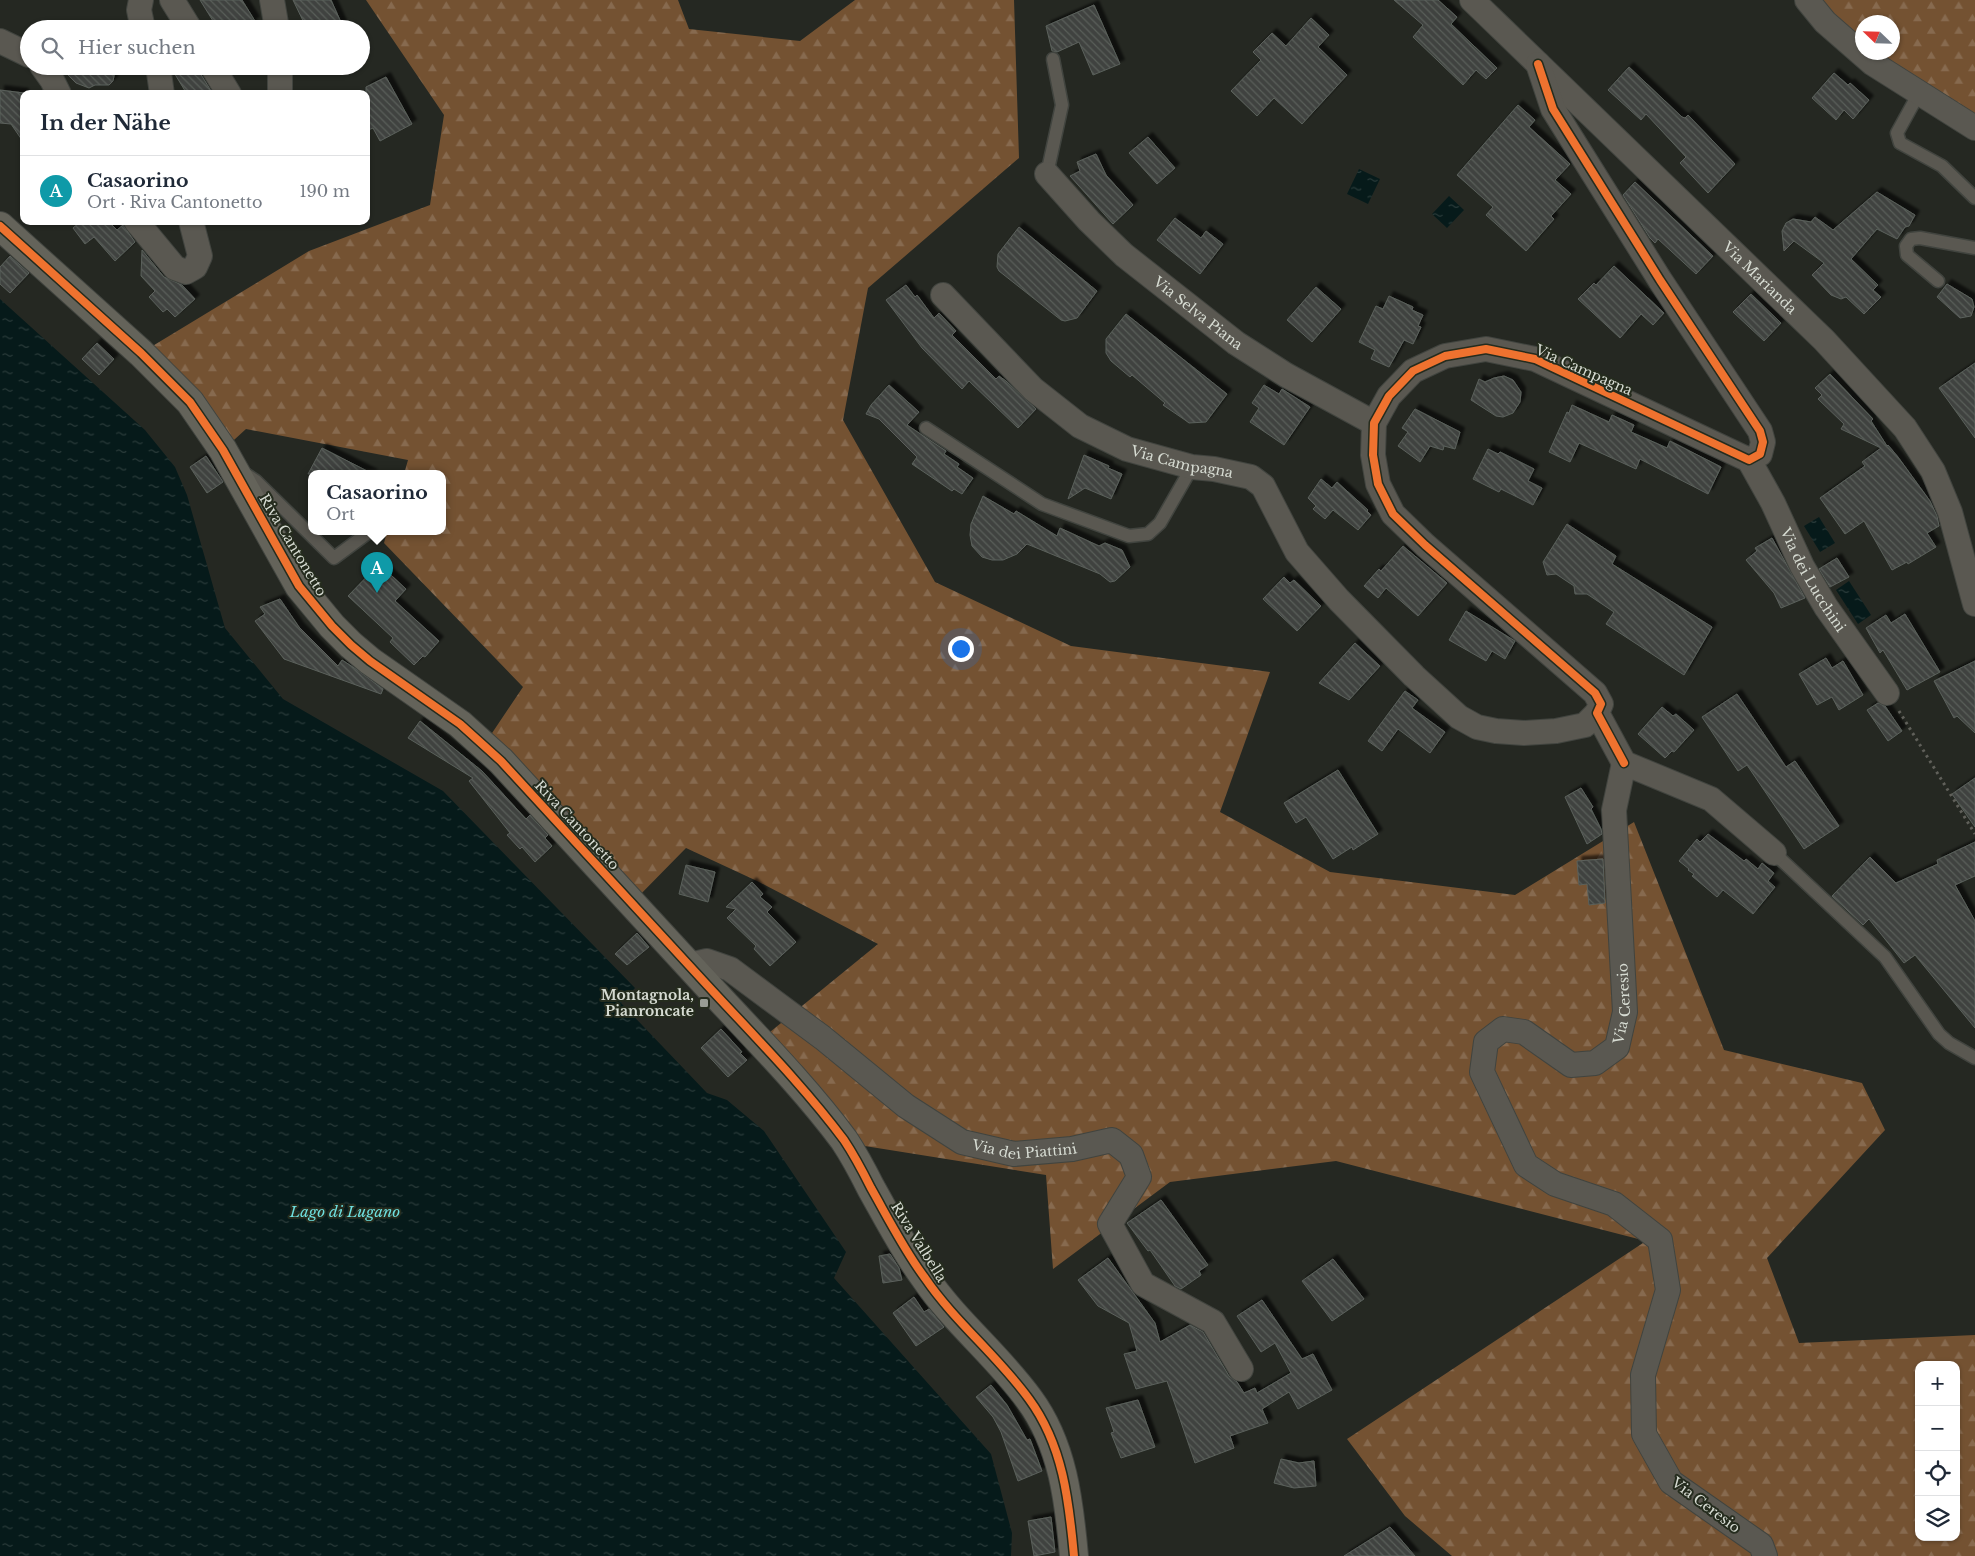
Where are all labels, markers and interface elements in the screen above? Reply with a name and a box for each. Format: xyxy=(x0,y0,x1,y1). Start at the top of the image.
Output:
north arrow xyxy=(1855,15,1900,60)
search box xyxy=(20,20,370,75)
icon: search xyxy=(38,34,66,62)
text: Hier suchen xyxy=(78,36,196,59)
text: In der Nähe xyxy=(40,110,171,136)
text: Casaorino xyxy=(87,169,189,192)
text: A xyxy=(50,181,62,201)
text: 190 m xyxy=(299,181,350,201)
text: Ort · Riva Cantonetto xyxy=(87,192,262,212)
street label: Via Marianda xyxy=(1718,237,1801,318)
street label: Via Selva Piana xyxy=(1149,272,1246,354)
street label: Via Campagna xyxy=(1532,340,1636,400)
street label: Via Campagna xyxy=(1128,441,1235,482)
popup xyxy=(308,470,446,535)
text: Casaorino xyxy=(326,481,428,504)
street label: Riva Cantonetto xyxy=(255,491,331,599)
text: Ort xyxy=(326,504,355,524)
street label: Via dei Lucchini xyxy=(1776,524,1850,636)
pin: A xyxy=(361,552,393,593)
your location xyxy=(948,636,974,662)
street label: Riva Cantonetto xyxy=(531,776,623,874)
street label: Via Ceresio xyxy=(1609,963,1634,1047)
place label: Montagnola, Pianroncate xyxy=(601,986,694,1020)
marker: Montagnola, Pianroncate xyxy=(698,997,710,1009)
street label: Via dei Piattini xyxy=(969,1135,1079,1163)
street label: Riva Valbella xyxy=(887,1199,951,1286)
water label: Lago di Lugano xyxy=(289,1202,400,1221)
map controls xyxy=(1915,1361,1960,1541)
button: + xyxy=(1915,1361,1960,1406)
button: − xyxy=(1915,1406,1960,1451)
button: locate xyxy=(1915,1451,1960,1496)
street label: Via Ceresio xyxy=(1667,1473,1744,1537)
button: layers xyxy=(1915,1496,1960,1541)

